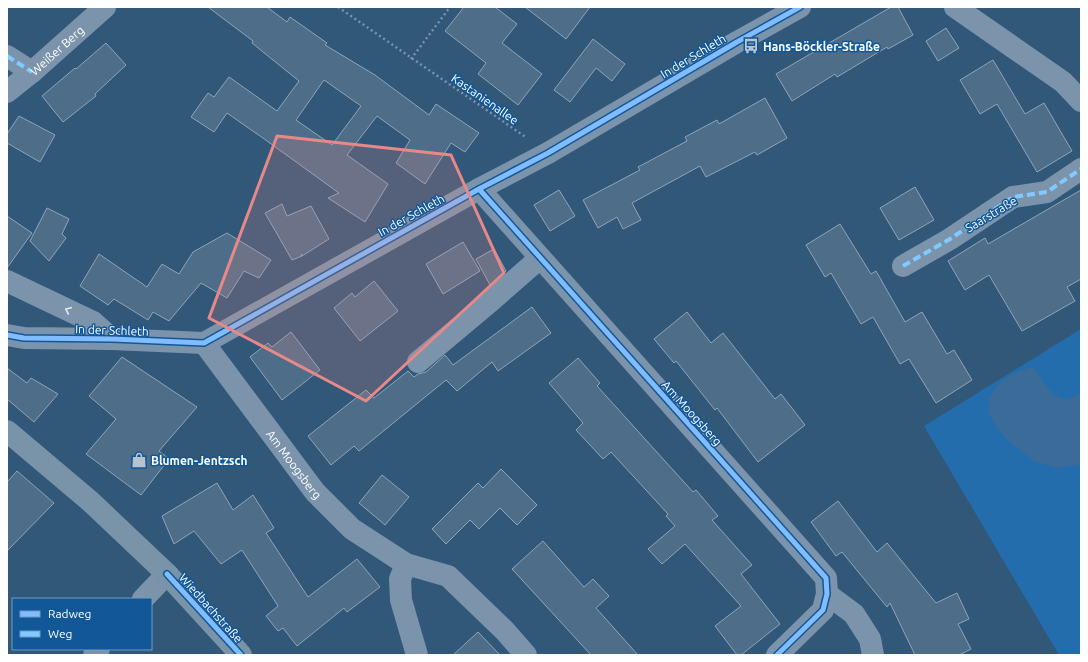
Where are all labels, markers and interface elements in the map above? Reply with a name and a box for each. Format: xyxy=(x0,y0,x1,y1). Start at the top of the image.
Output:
street label: Weißer Berg xyxy=(27,23,86,77)
street label: In der Schleth xyxy=(658,31,728,81)
bus stop icon: Hans-Böckler-Straße xyxy=(742,37,760,55)
place label: Hans-Böckler-Straße xyxy=(763,40,880,53)
street label: Kastanienallee xyxy=(449,71,521,127)
street label: In der Schleth xyxy=(376,191,446,239)
street label: Saarstraße xyxy=(963,194,1019,234)
one-way arrow xyxy=(65,307,73,315)
street label: In der Schleth xyxy=(75,322,149,338)
street label: Am Moogsberg xyxy=(660,378,724,448)
street label: Am Moogsberg xyxy=(264,427,324,501)
shop icon: Blumen-Jentzsch xyxy=(130,451,148,469)
place label: Blumen-Jentzsch xyxy=(151,454,247,467)
street label: Wiedbachstraße xyxy=(177,571,245,645)
legend xyxy=(12,598,152,650)
text: Radweg xyxy=(48,607,91,620)
text: Weg xyxy=(48,627,72,640)

